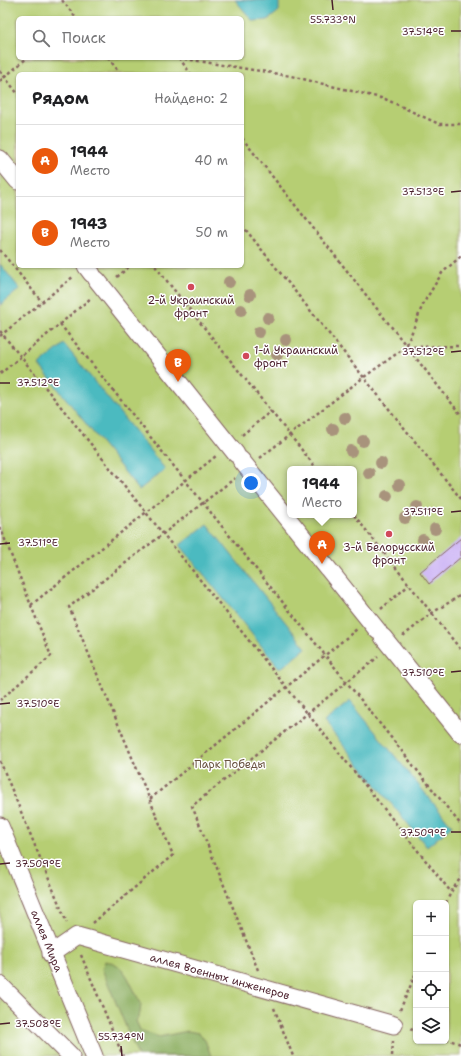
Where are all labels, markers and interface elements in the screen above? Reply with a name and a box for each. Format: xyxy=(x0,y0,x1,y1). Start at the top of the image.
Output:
text: 55.733°N xyxy=(310,13,356,26)
search box xyxy=(16,16,244,60)
text: 37.514°E xyxy=(402,25,444,38)
icon: search xyxy=(30,27,52,49)
text: Поиск xyxy=(62,28,106,48)
text: Рядом xyxy=(32,87,89,109)
text: Найдено: 2 xyxy=(154,90,228,107)
text: 1944 xyxy=(70,142,108,162)
text: A xyxy=(40,152,50,169)
text: 40 m xyxy=(194,152,228,169)
text: Место xyxy=(70,162,110,179)
text: 37.513°E xyxy=(402,185,444,198)
text: 1943 xyxy=(70,214,107,234)
text: B xyxy=(41,224,49,241)
text: 50 m xyxy=(195,224,228,241)
text: Место xyxy=(70,234,110,251)
marker: 2-й Украинский фронт xyxy=(186,282,196,292)
place label: 2-й Украинский фронт xyxy=(148,293,234,321)
place label: 1-й Украинский фронт xyxy=(254,343,338,371)
text: 37.512°E xyxy=(402,345,444,358)
pin: B xyxy=(165,349,191,382)
marker: 1-й Украинский фронт xyxy=(241,351,251,361)
text: 37.512°E xyxy=(17,376,59,389)
popup xyxy=(287,466,357,518)
your location xyxy=(241,473,261,493)
text: 1944 xyxy=(302,474,340,494)
text: Место xyxy=(302,494,342,511)
text: 37.511°E xyxy=(403,505,443,518)
marker: 3-й Белорусский фронт xyxy=(384,529,394,539)
pin: A xyxy=(309,531,335,564)
text: 37.511°E xyxy=(18,536,58,549)
place label: 3-й Белорусский фронт xyxy=(343,540,435,568)
text: 37.510°E xyxy=(402,666,444,679)
text: 37.510°E xyxy=(17,697,59,710)
park label: Парк Победы xyxy=(194,757,266,772)
text: 37.509°E xyxy=(400,826,446,839)
text: 37.509°E xyxy=(15,857,61,870)
map controls xyxy=(413,900,449,1044)
button: + xyxy=(413,900,449,936)
street label: аллея Мира xyxy=(27,907,66,974)
button: − xyxy=(413,936,449,972)
street label: аллея Военных инженеров xyxy=(148,949,292,1003)
button: locate xyxy=(413,972,449,1008)
button: layers xyxy=(413,1008,449,1044)
text: 37.508°E xyxy=(15,1017,61,1030)
text: 55.734°N xyxy=(98,1030,144,1043)

